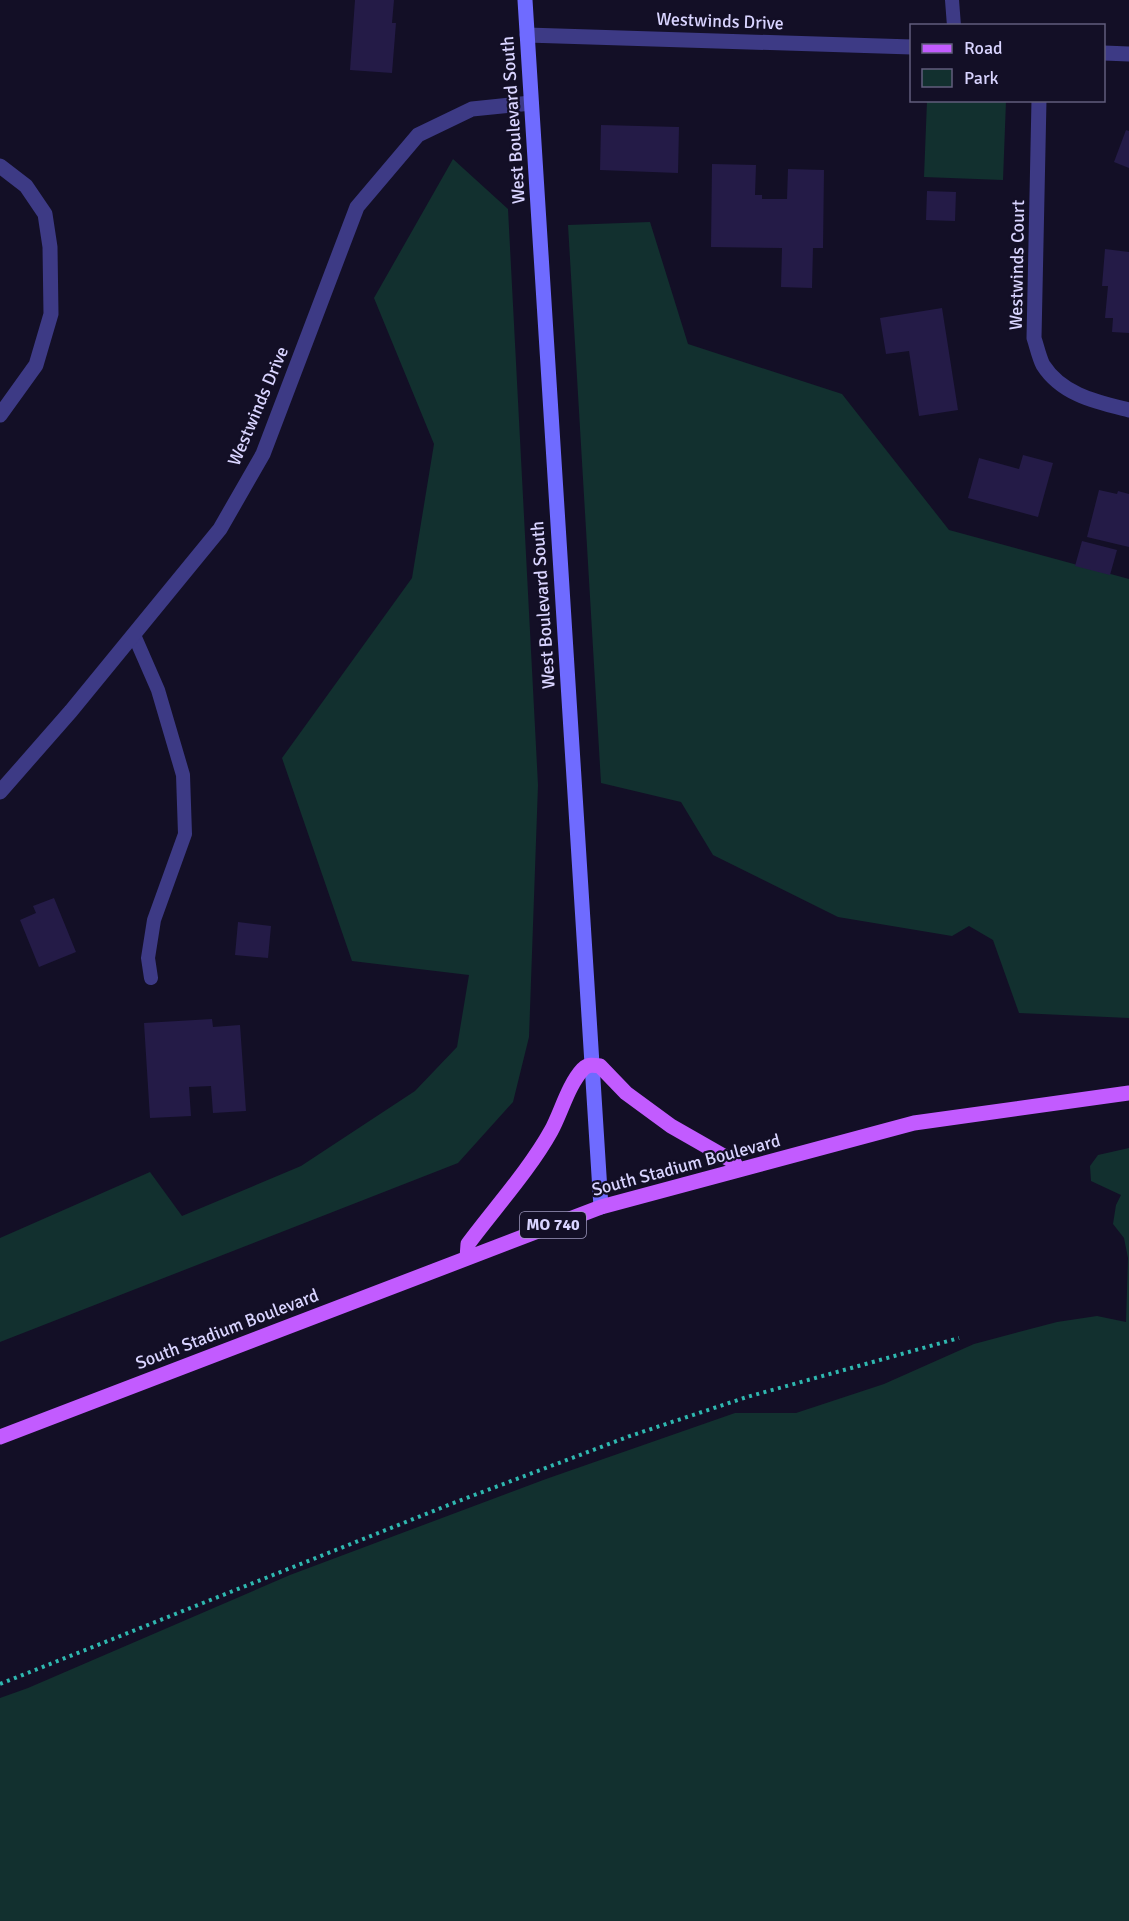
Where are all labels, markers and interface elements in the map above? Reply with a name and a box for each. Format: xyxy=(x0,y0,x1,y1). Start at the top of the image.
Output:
street label: Westwinds Drive xyxy=(656,8,784,34)
legend xyxy=(910,24,1105,102)
street label: West Boulevard South xyxy=(496,35,530,205)
text: Road xyxy=(964,37,1003,59)
text: Park xyxy=(964,67,999,89)
street label: Westwinds Court xyxy=(1005,200,1029,330)
street label: Westwinds Drive xyxy=(223,343,293,469)
street label: West Boulevard South xyxy=(526,520,560,690)
street label: South Stadium Boulevard xyxy=(589,1129,783,1201)
road number: MO 740 xyxy=(520,1212,586,1238)
street label: South Stadium Boulevard xyxy=(132,1284,322,1374)

